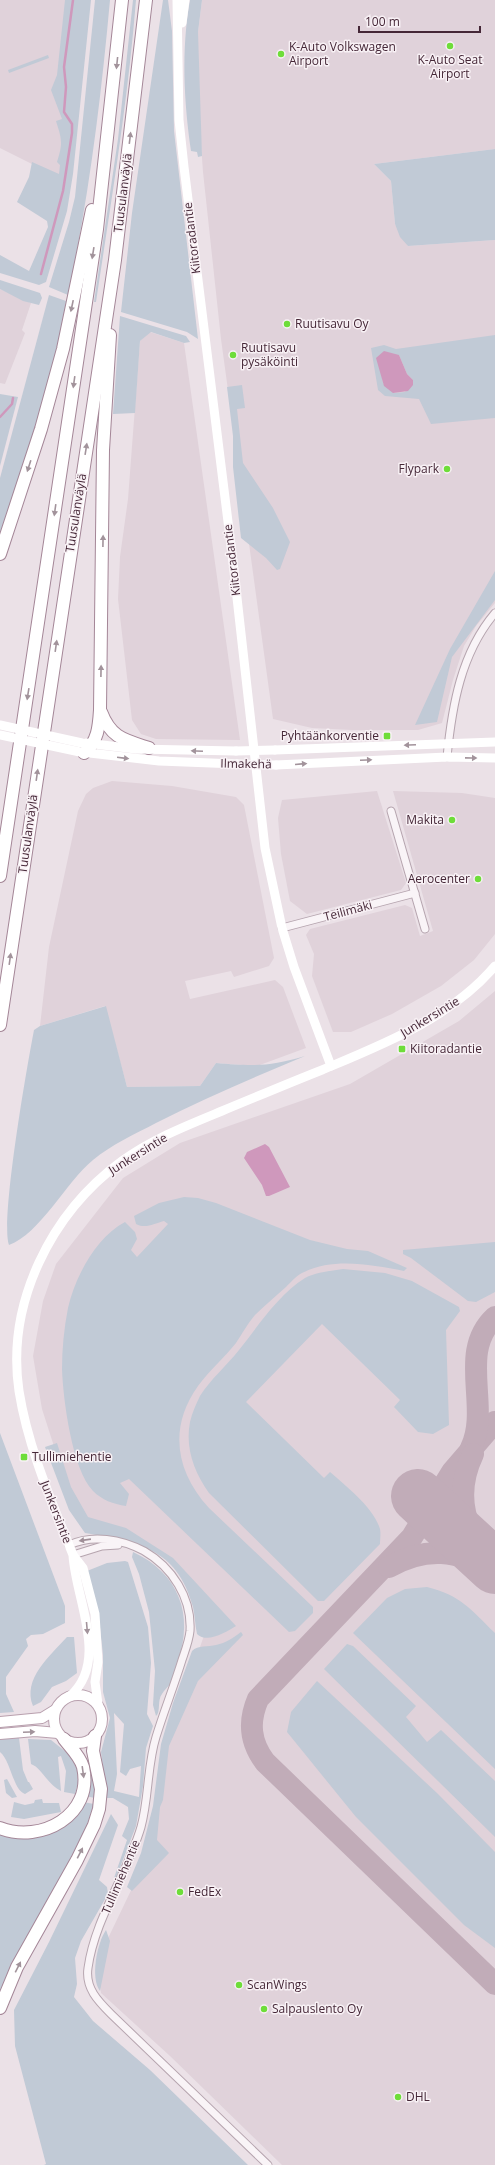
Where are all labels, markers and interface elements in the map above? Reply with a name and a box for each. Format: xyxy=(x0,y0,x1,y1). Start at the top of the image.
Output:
scale bar xyxy=(359,8,480,34)
text: 100 m xyxy=(365,13,400,30)
place label: K-Auto Volkswagen Airport xyxy=(289,38,396,69)
marker: K-Auto Seat Airport xyxy=(445,41,455,51)
marker: K-Auto Volkswagen Airport xyxy=(276,49,286,59)
place label: K-Auto Seat Airport xyxy=(417,51,483,82)
one-way arrow xyxy=(114,56,120,69)
one-way arrow xyxy=(127,132,133,144)
street label: Tuusulanväylä xyxy=(109,152,136,234)
street label: Kiitoradantie xyxy=(179,201,204,275)
one-way arrow xyxy=(90,247,96,259)
one-way arrow xyxy=(68,300,74,312)
place label: Ruutisavu Oy xyxy=(295,315,370,332)
marker: Ruutisavu Oy xyxy=(282,319,292,329)
place label: Ruutisavu pysäköinti xyxy=(241,339,298,370)
marker: Ruutisavu pysäköinti xyxy=(228,350,238,360)
one-way arrow xyxy=(71,376,77,388)
one-way arrow xyxy=(83,443,89,455)
one-way arrow xyxy=(26,460,32,472)
place label: Flypark xyxy=(399,460,440,477)
marker: Flypark xyxy=(442,464,452,474)
street label: Tuusulanväylä xyxy=(61,472,90,554)
one-way arrow xyxy=(52,504,58,516)
street label: Kiitoradantie xyxy=(219,523,244,597)
one-way arrow xyxy=(100,534,106,547)
one-way arrow xyxy=(53,640,59,653)
one-way arrow xyxy=(97,665,104,677)
one-way arrow xyxy=(25,688,31,700)
place label: Pyhtäänkorventie xyxy=(281,727,379,744)
marker: Pyhtäänkorventie xyxy=(382,731,392,741)
one-way arrow xyxy=(404,741,416,748)
one-way arrow xyxy=(191,747,203,754)
one-way arrow xyxy=(117,755,129,761)
street label: Ilmakehä xyxy=(220,755,272,772)
one-way arrow xyxy=(465,755,478,761)
one-way arrow xyxy=(360,757,373,763)
one-way arrow xyxy=(295,760,307,767)
one-way arrow xyxy=(34,769,40,781)
street label: Tuusulanväylä xyxy=(14,793,41,875)
place label: Makita xyxy=(406,811,444,828)
marker: Makita xyxy=(447,815,457,825)
place label: Aerocenter xyxy=(408,870,470,887)
marker: Aerocenter xyxy=(473,874,483,884)
street label: Teilimäki xyxy=(322,896,374,925)
one-way arrow xyxy=(7,953,13,965)
street label: Junkersintie xyxy=(396,992,463,1041)
place label: Kiitoradantie xyxy=(410,1040,482,1057)
marker: Kiitoradantie xyxy=(397,1044,407,1054)
street label: Junkersintie xyxy=(104,1129,170,1179)
place label: Tullimiehentie xyxy=(32,1448,112,1465)
marker: Tullimiehentie xyxy=(19,1452,29,1462)
street label: Junkersintie xyxy=(36,1477,76,1546)
one-way arrow xyxy=(79,1537,91,1543)
one-way arrow xyxy=(84,1622,90,1634)
one-way arrow xyxy=(23,1728,35,1735)
one-way arrow xyxy=(80,1766,86,1778)
street label: Tullimiehentie xyxy=(97,1837,144,1917)
one-way arrow xyxy=(77,1847,83,1859)
place label: FedEx xyxy=(188,1883,222,1900)
marker: FedEx xyxy=(175,1887,185,1897)
one-way arrow xyxy=(15,1961,21,1973)
place label: ScanWings xyxy=(247,1976,307,1993)
marker: ScanWings xyxy=(234,1980,244,1990)
place label: Salpauslento Oy xyxy=(272,2000,363,2017)
marker: Salpauslento Oy xyxy=(259,2004,269,2014)
place label: DHL xyxy=(406,2088,430,2105)
marker: DHL xyxy=(393,2092,403,2102)

